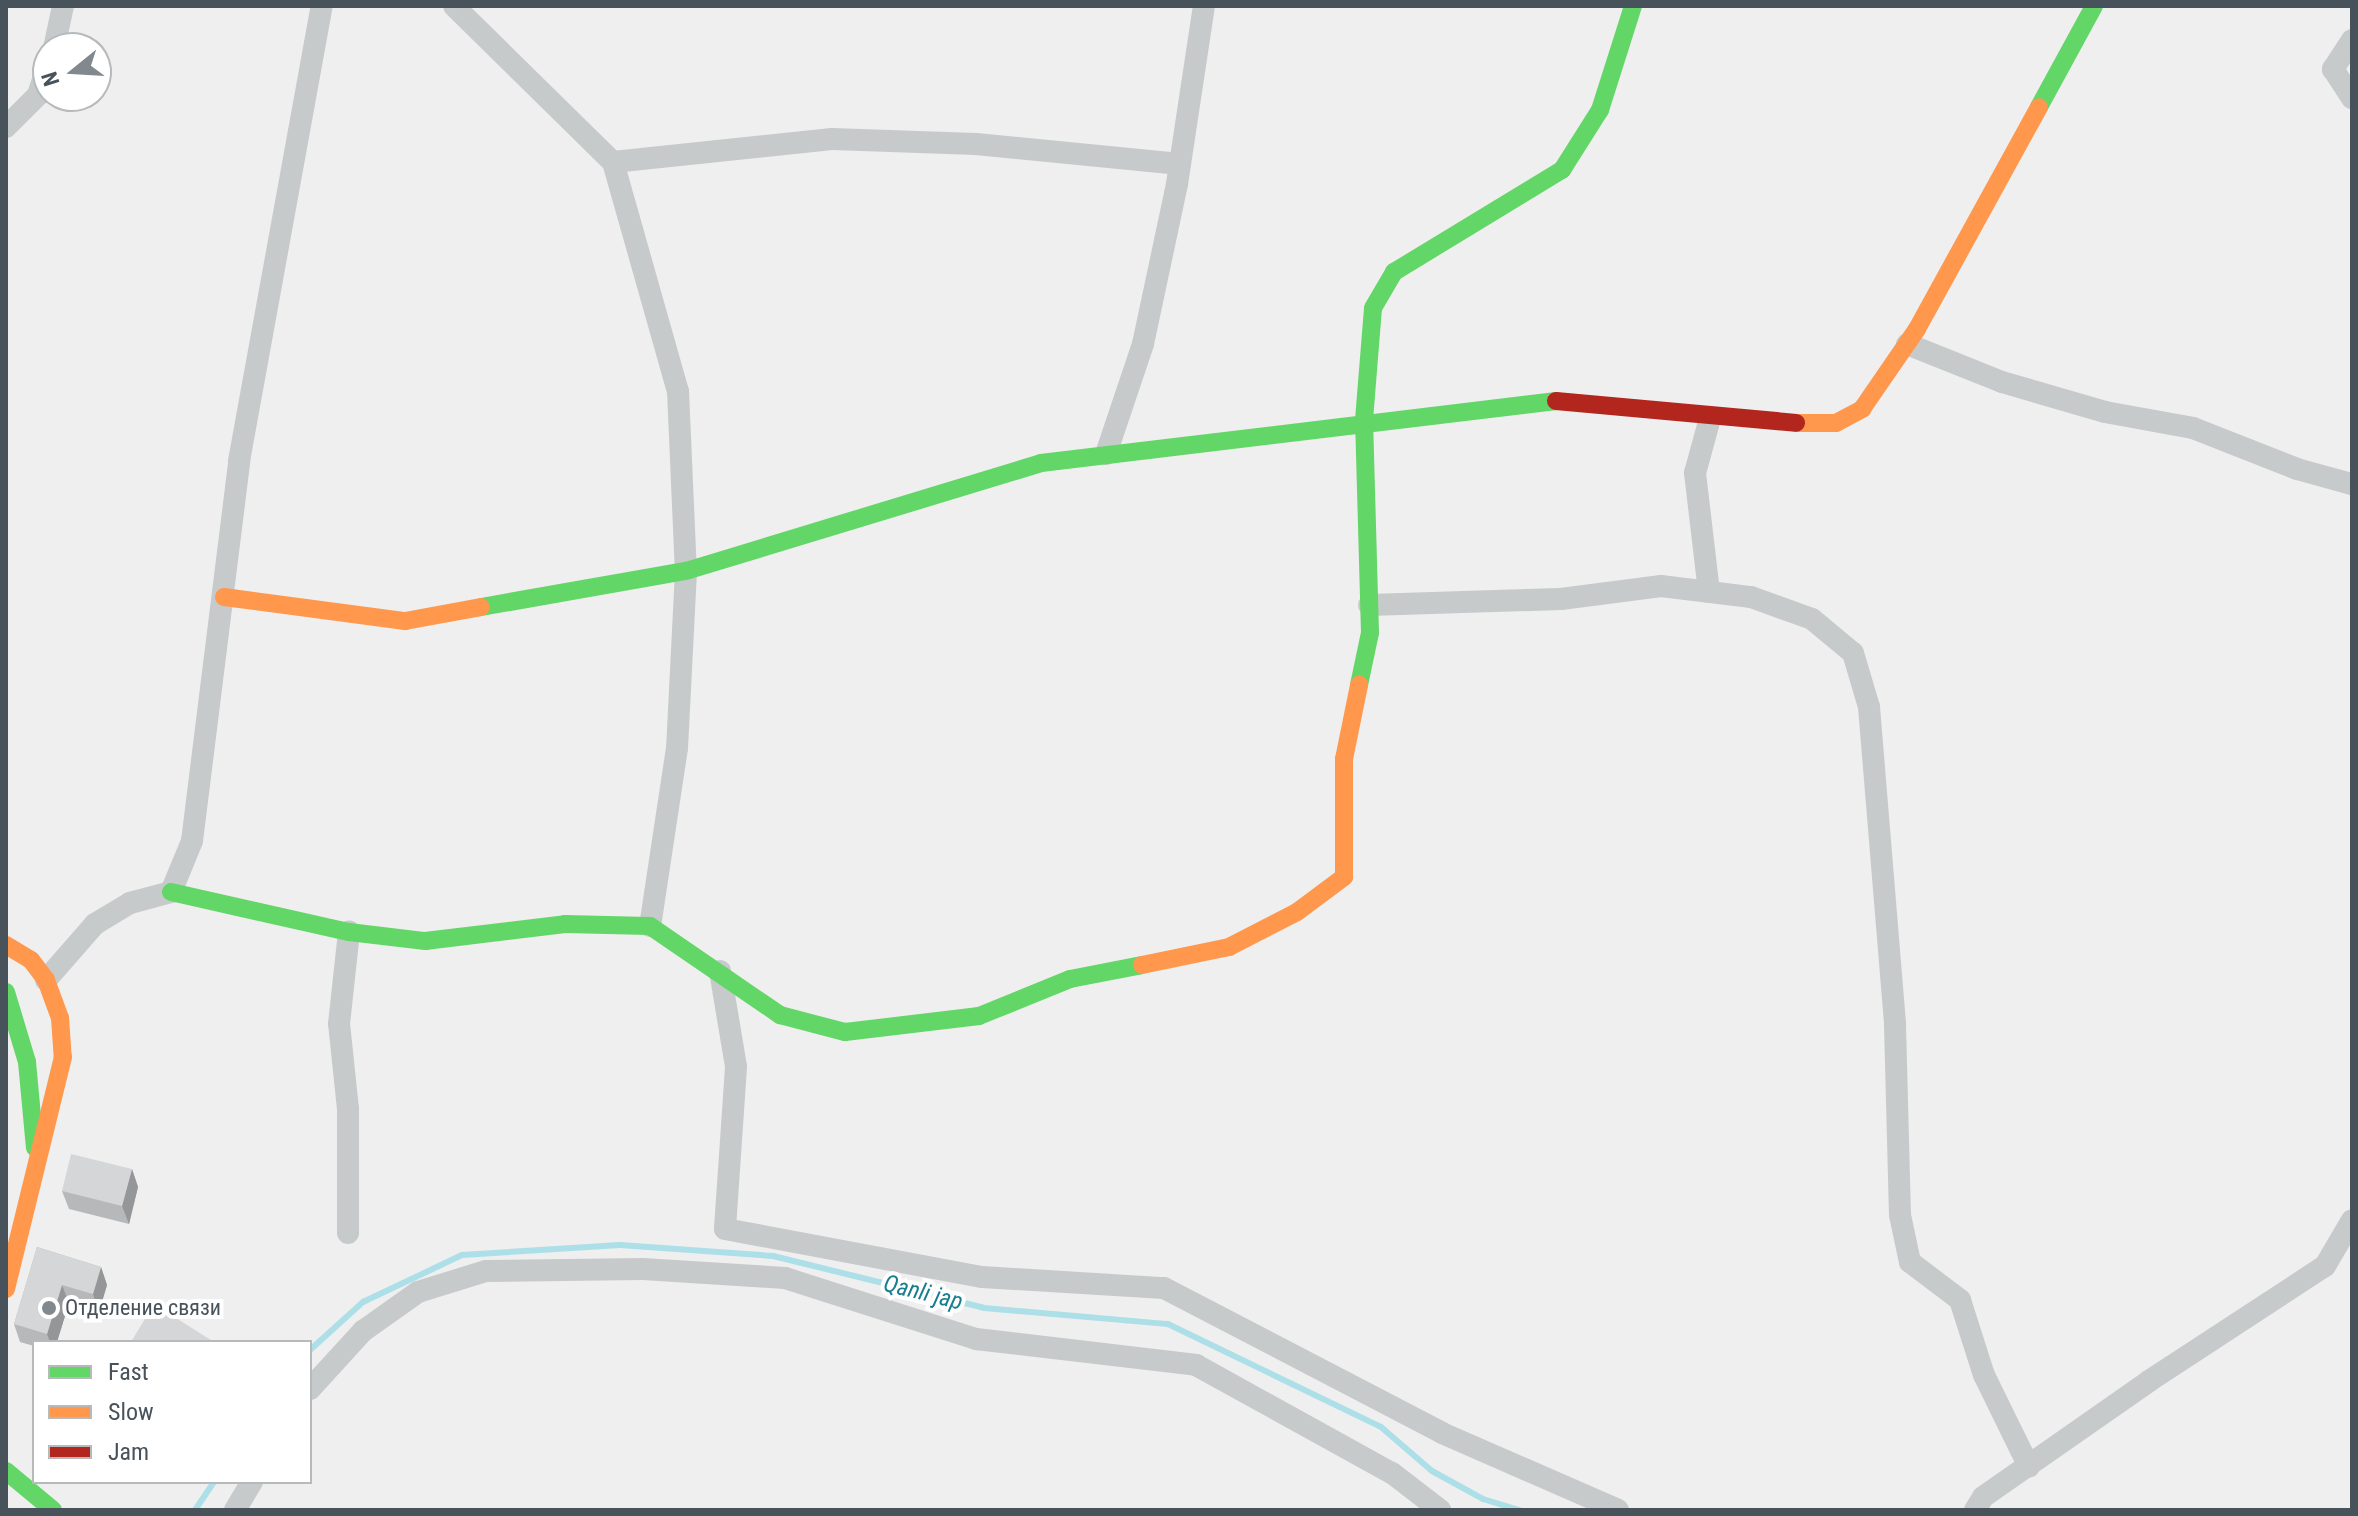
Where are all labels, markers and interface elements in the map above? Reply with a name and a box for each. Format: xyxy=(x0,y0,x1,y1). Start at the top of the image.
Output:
north arrow xyxy=(32,32,112,112)
text: N xyxy=(37,69,65,89)
water label: Qanli jap xyxy=(880,1269,966,1317)
place label: Отделение связи xyxy=(65,1295,221,1321)
marker: Отделение связи xyxy=(40,1299,58,1317)
legend xyxy=(32,1340,312,1484)
text: Fast xyxy=(108,1358,149,1386)
text: Slow xyxy=(108,1398,154,1426)
text: Jam xyxy=(108,1438,149,1466)

